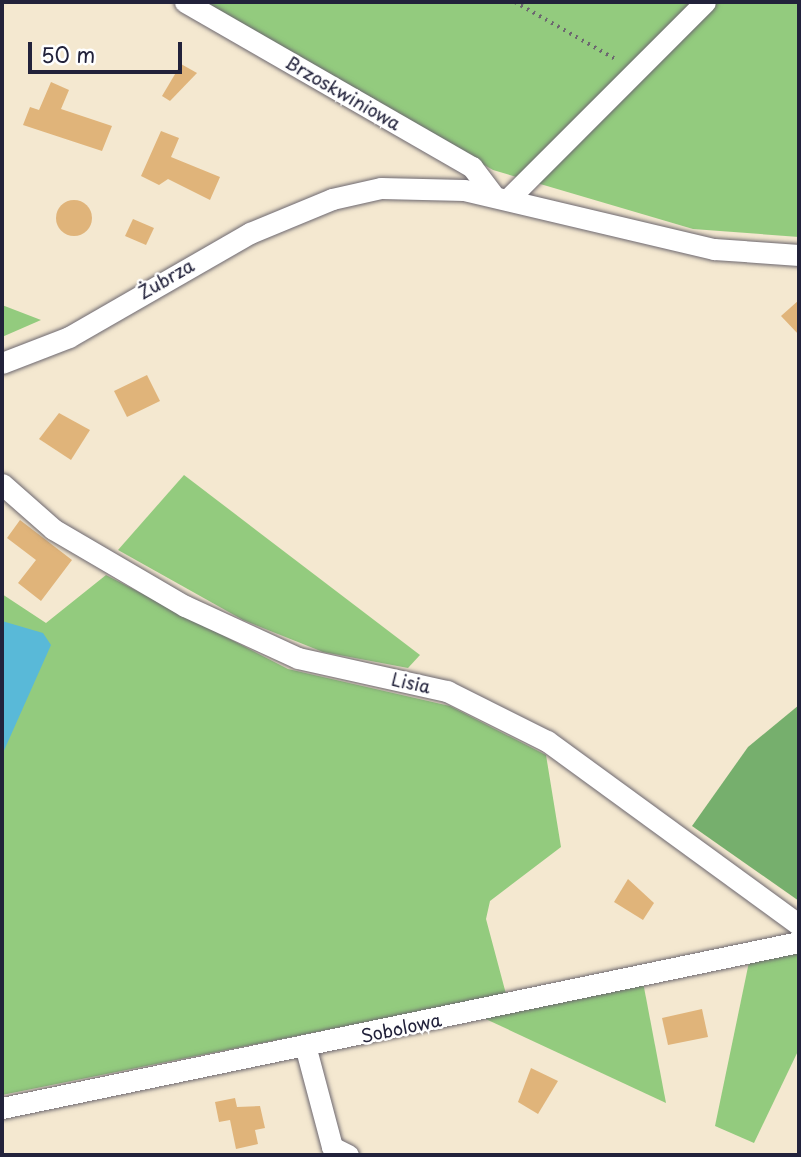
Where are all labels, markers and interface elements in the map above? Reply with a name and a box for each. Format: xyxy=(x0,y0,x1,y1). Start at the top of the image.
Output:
scale bar xyxy=(32,28,186,72)
text: 50 m xyxy=(41,38,95,70)
street label: Brzoskwiniowa xyxy=(282,51,404,135)
street label: Żubrza xyxy=(134,254,198,304)
street label: Lisia xyxy=(389,668,433,698)
street label: Sobolowa xyxy=(359,1009,443,1047)

